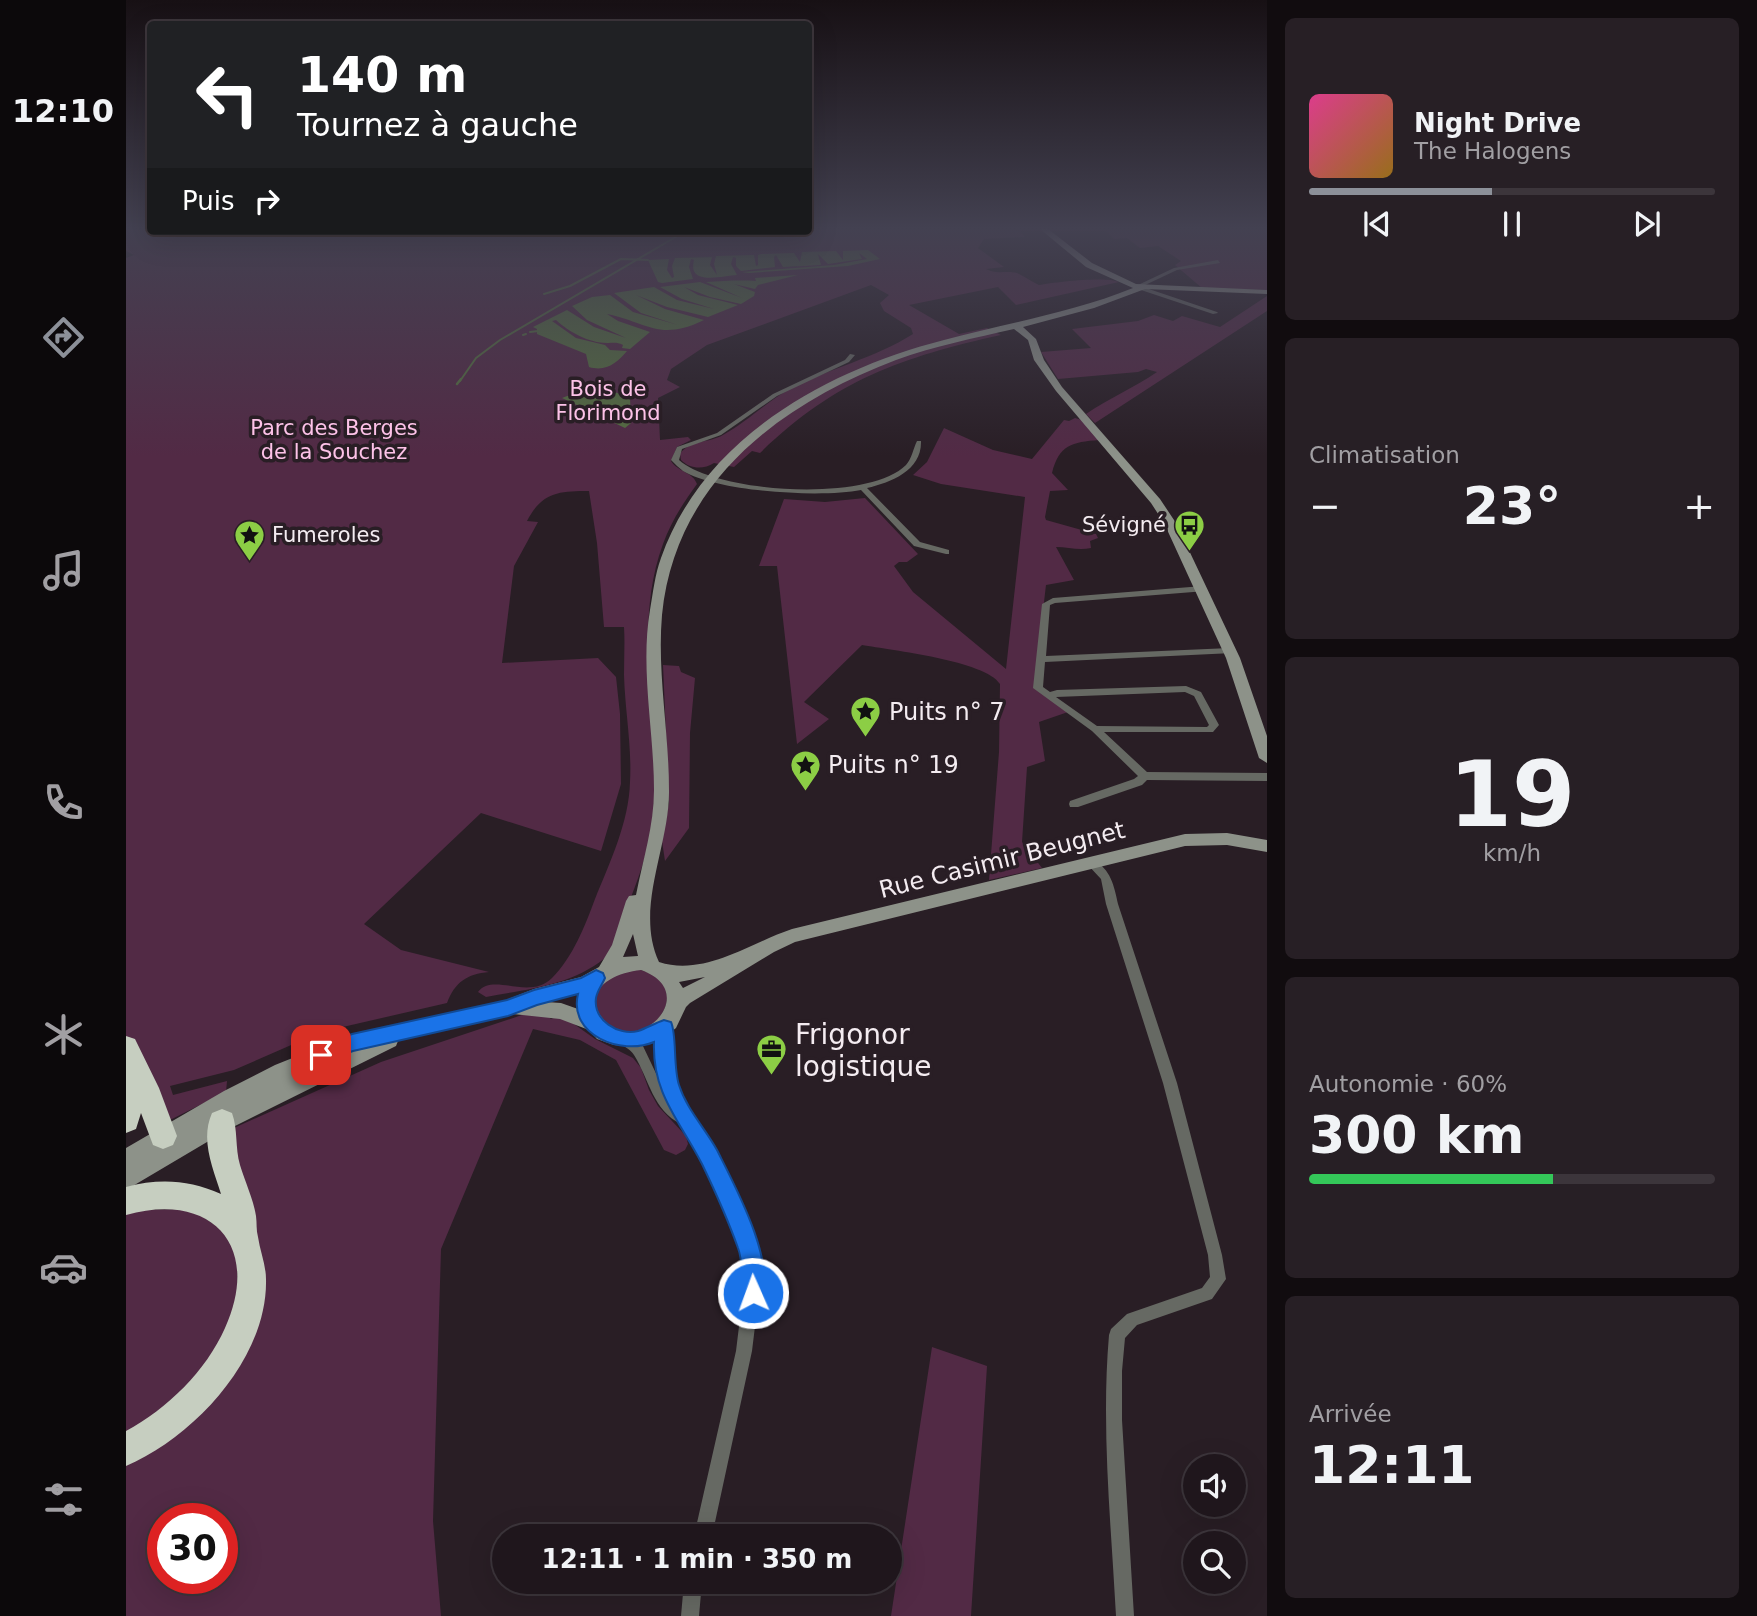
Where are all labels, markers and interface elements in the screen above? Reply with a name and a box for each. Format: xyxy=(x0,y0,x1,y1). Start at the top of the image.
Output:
text: 140 m xyxy=(297,47,467,104)
icon: left xyxy=(182,49,273,140)
text: 12:10 xyxy=(12,92,114,130)
text: Tournez à gauche xyxy=(297,106,578,144)
text: Night Drive xyxy=(1414,108,1581,138)
text: The Halogens xyxy=(1414,138,1571,164)
icon: right xyxy=(248,182,286,220)
text: Puis xyxy=(182,186,234,216)
icon: previous xyxy=(1358,205,1396,243)
icon: pause xyxy=(1493,205,1531,243)
icon: next xyxy=(1628,205,1666,243)
icon: directions xyxy=(39,313,88,362)
park label: Bois de Florimond xyxy=(555,377,661,425)
park label: Parc des Berges de la Souchez xyxy=(250,416,418,464)
text: Climatisation xyxy=(1309,442,1460,468)
text: 23° xyxy=(1463,476,1561,536)
text: − xyxy=(1309,484,1341,528)
text: + xyxy=(1683,484,1715,528)
bus stop icon: Sévigné xyxy=(1172,508,1206,552)
place label: Sévigné xyxy=(1082,513,1166,537)
place icon: Fumeroles xyxy=(232,518,266,562)
place label: Fumeroles xyxy=(272,523,380,547)
icon: music xyxy=(39,546,88,595)
place icon: Puits n° 7 xyxy=(849,695,883,739)
place label: Puits n° 7 xyxy=(889,698,1005,726)
text: 19 xyxy=(1449,742,1575,847)
place icon: Puits n° 19 xyxy=(788,748,822,792)
place label: Puits n° 19 xyxy=(828,751,959,779)
icon: phone xyxy=(39,778,88,827)
street label: Rue Casimir Beugnet xyxy=(876,816,1128,904)
text: km/h xyxy=(1483,840,1541,866)
icon: climate xyxy=(39,1010,88,1059)
place label: Frigonor logistique xyxy=(795,1018,932,1083)
pin xyxy=(291,1025,351,1085)
office icon: Frigonor logistique xyxy=(755,1033,789,1077)
icon: arrive xyxy=(302,1036,340,1074)
text: Autonomie · 60% xyxy=(1309,1071,1507,1097)
text: 300 km xyxy=(1309,1105,1524,1165)
icon: car xyxy=(39,1243,88,1292)
position arrow xyxy=(716,1256,790,1330)
text: Arrivée xyxy=(1309,1401,1392,1427)
text: 12:11 xyxy=(1309,1435,1475,1495)
map controls xyxy=(1183,1454,1246,1594)
button: sound xyxy=(1183,1454,1246,1517)
icon: filters xyxy=(39,1475,88,1524)
speed limit sign: 30 xyxy=(147,1503,238,1594)
button: search xyxy=(1183,1531,1246,1594)
text: 12:11 · 1 min · 350 m xyxy=(542,1544,852,1574)

